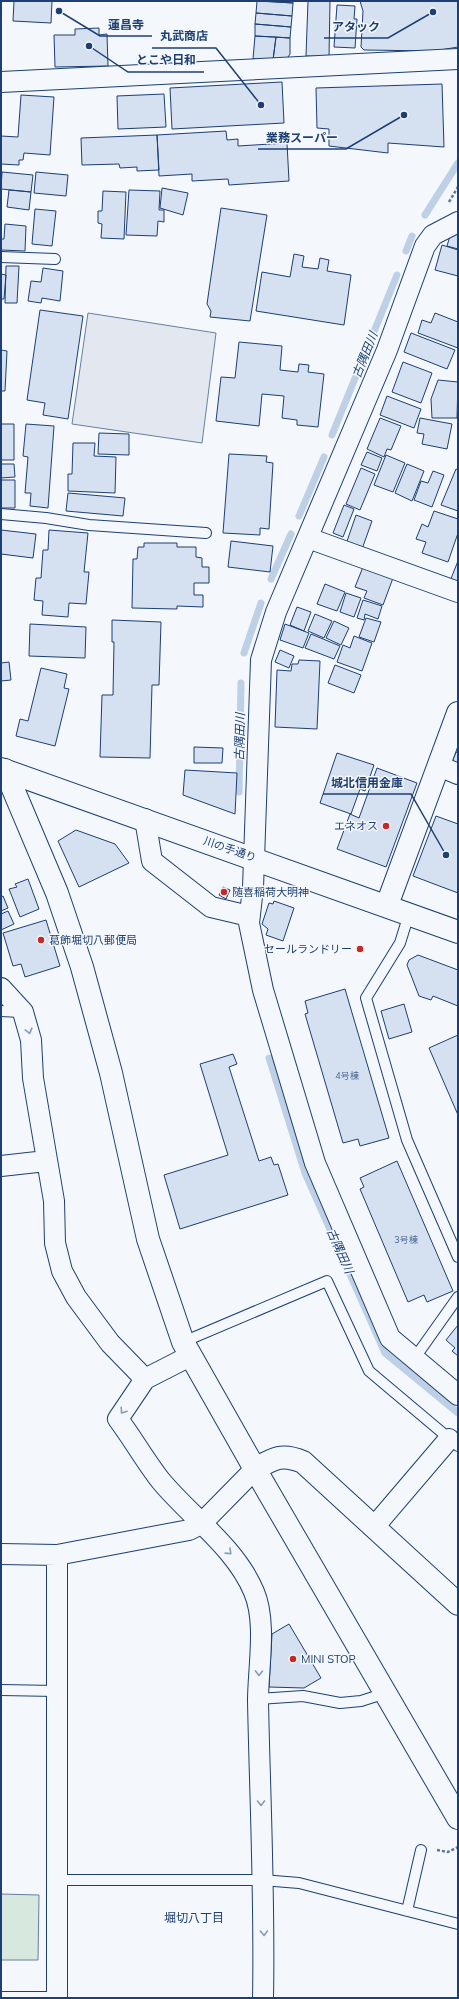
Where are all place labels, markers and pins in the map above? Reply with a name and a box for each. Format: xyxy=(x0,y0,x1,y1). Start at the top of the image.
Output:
callout: 蓮昌寺 xyxy=(100,12,152,36)
callout: アタック xyxy=(324,14,388,38)
callout: 丸武商店 xyxy=(152,24,216,48)
callout: とこや日和 xyxy=(128,48,204,72)
callout: 業務スーパー xyxy=(258,125,346,149)
callout: 城北信用金庫 xyxy=(323,770,411,794)
place label: エネオス xyxy=(334,819,378,833)
marker: エネオス xyxy=(381,821,391,831)
place label: 随喜稲荷大明神 xyxy=(232,885,309,899)
marker: 随喜稲荷大明神 xyxy=(219,887,229,897)
place label: 葛飾堀切八郵便局 xyxy=(49,933,137,947)
marker: 葛飾堀切八郵便局 xyxy=(36,935,46,945)
place label: セールランドリー xyxy=(264,942,352,956)
marker: セールランドリー xyxy=(355,944,365,954)
place label: MINI STOP xyxy=(301,1652,356,1666)
marker: MINI STOP xyxy=(288,1654,298,1664)

